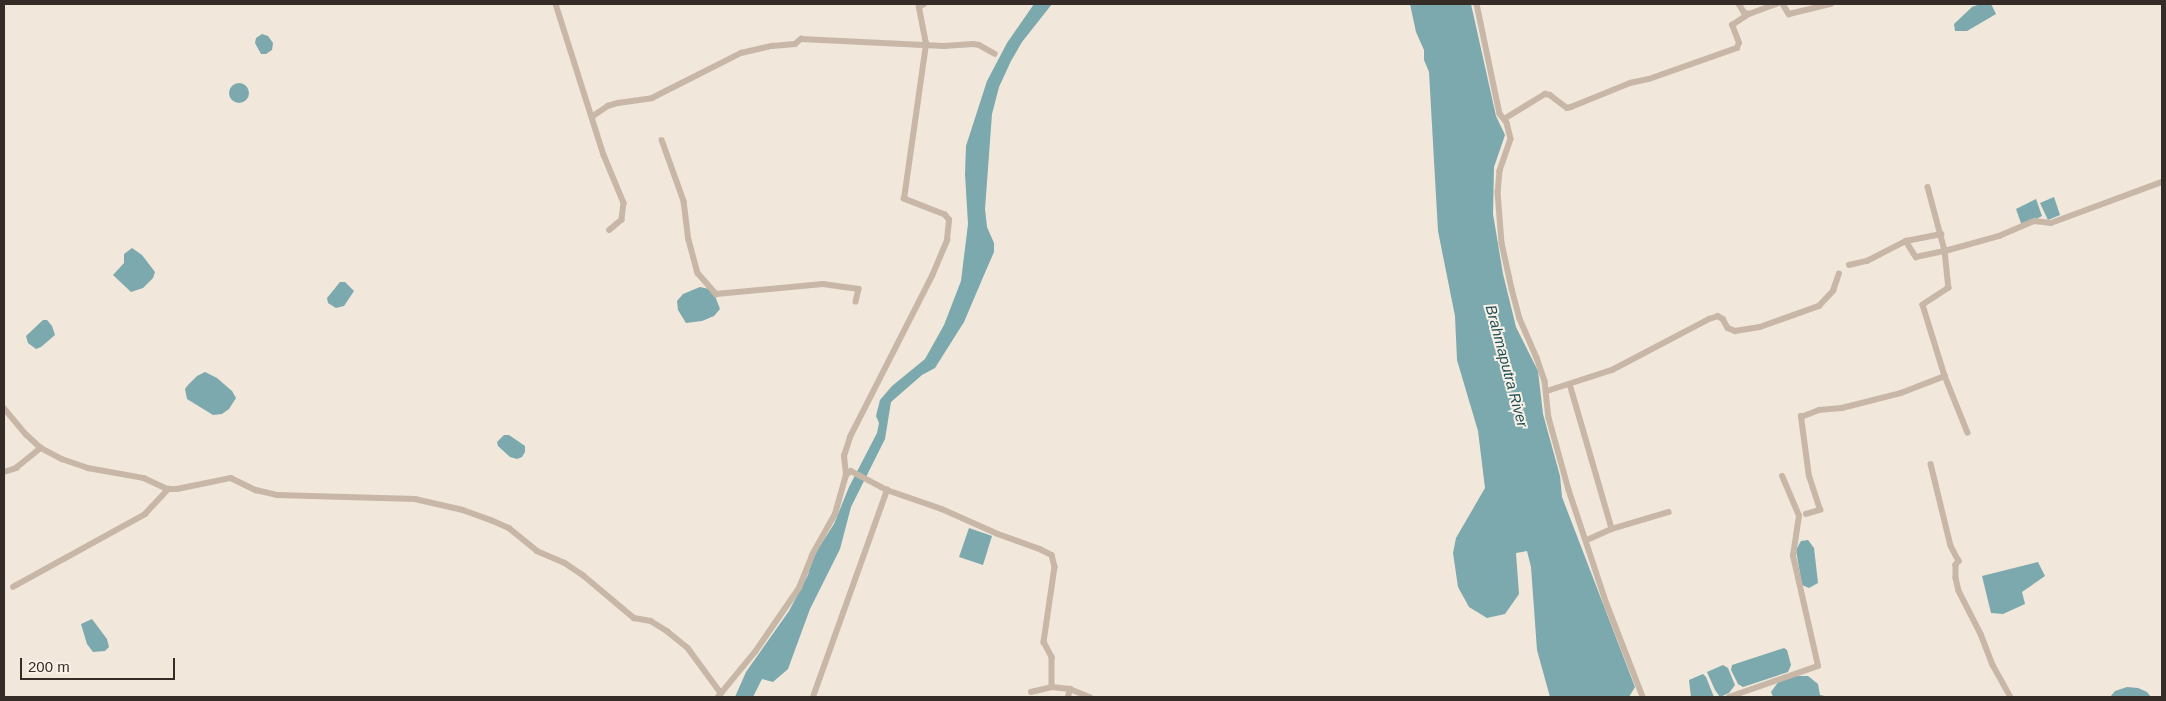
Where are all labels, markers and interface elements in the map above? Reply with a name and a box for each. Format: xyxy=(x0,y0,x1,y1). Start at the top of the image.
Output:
water label: Brahmaputra River xyxy=(1482,303,1532,429)
scale bar xyxy=(22,648,178,680)
text: 200 m xyxy=(28,658,70,675)

